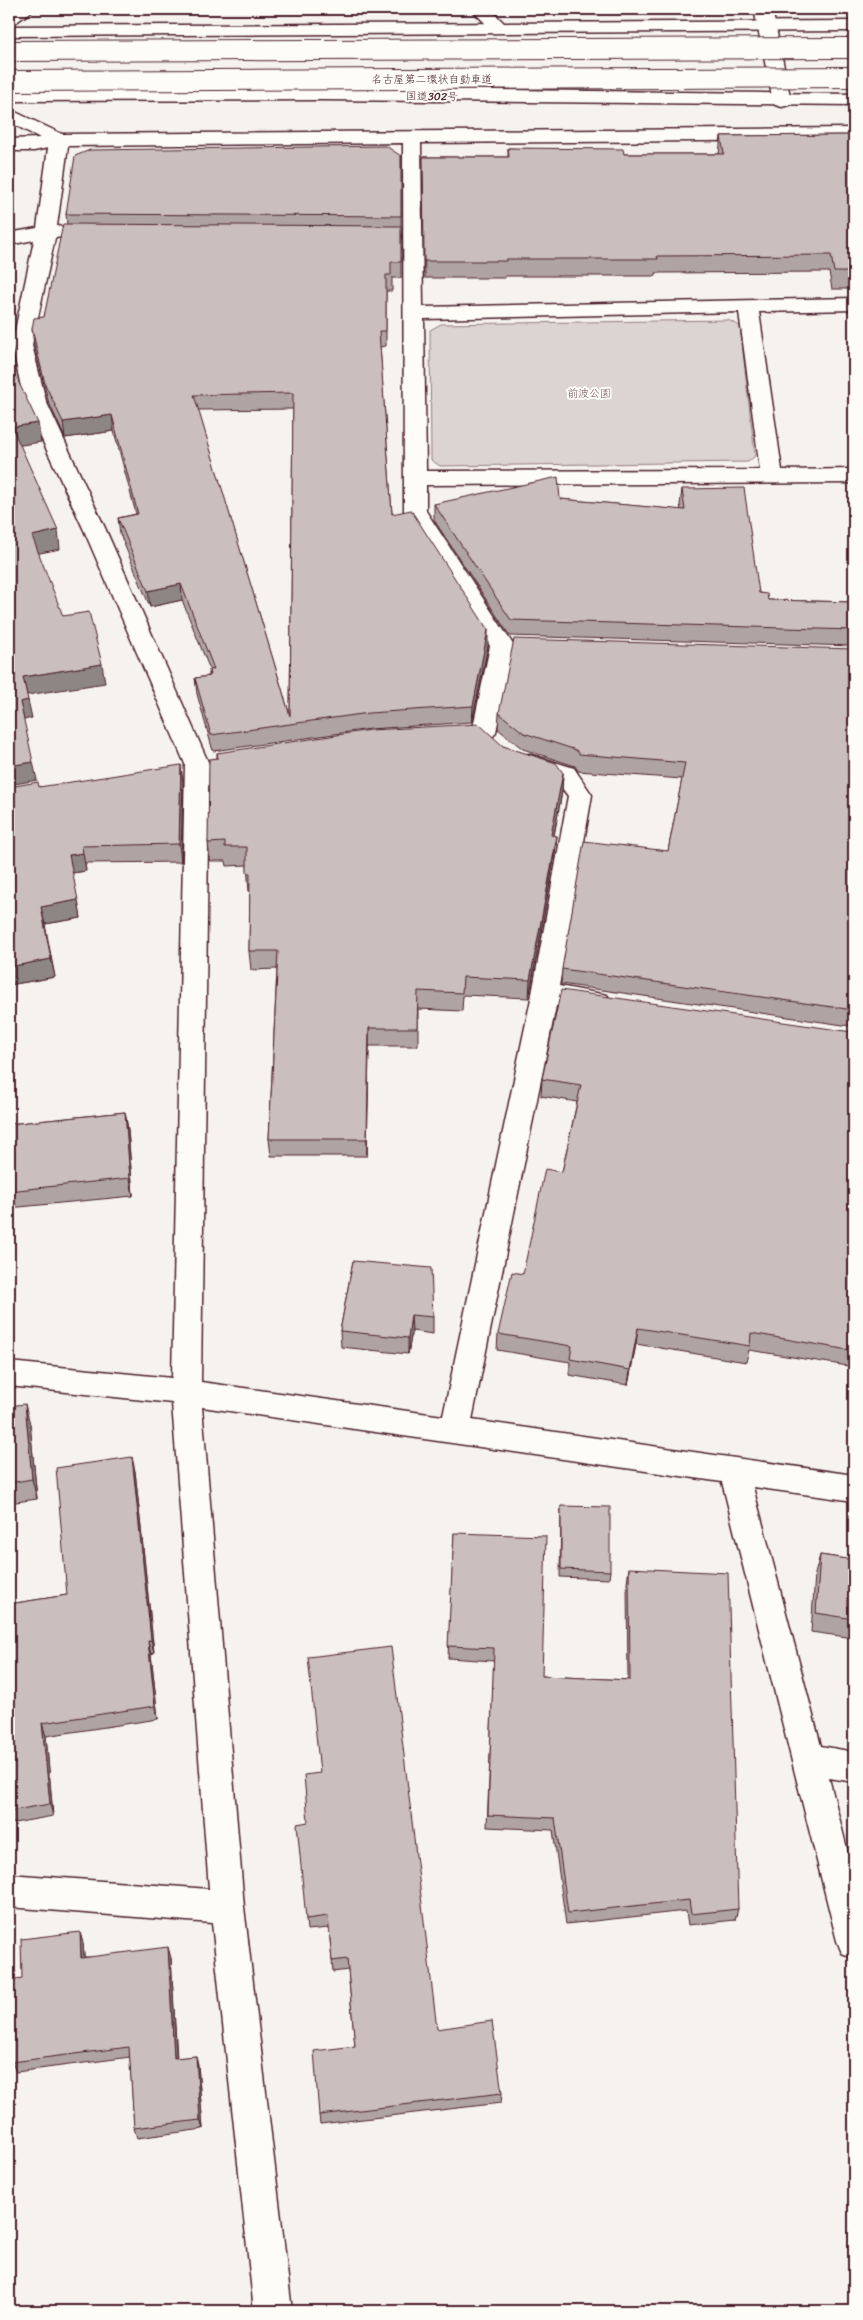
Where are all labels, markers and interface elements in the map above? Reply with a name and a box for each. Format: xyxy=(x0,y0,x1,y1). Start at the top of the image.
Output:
street label: 名古屋第二環状自動車道 xyxy=(372,70,493,89)
street label: 国道302号 xyxy=(406,87,458,106)
park label: 前波公園 xyxy=(567,384,611,403)

